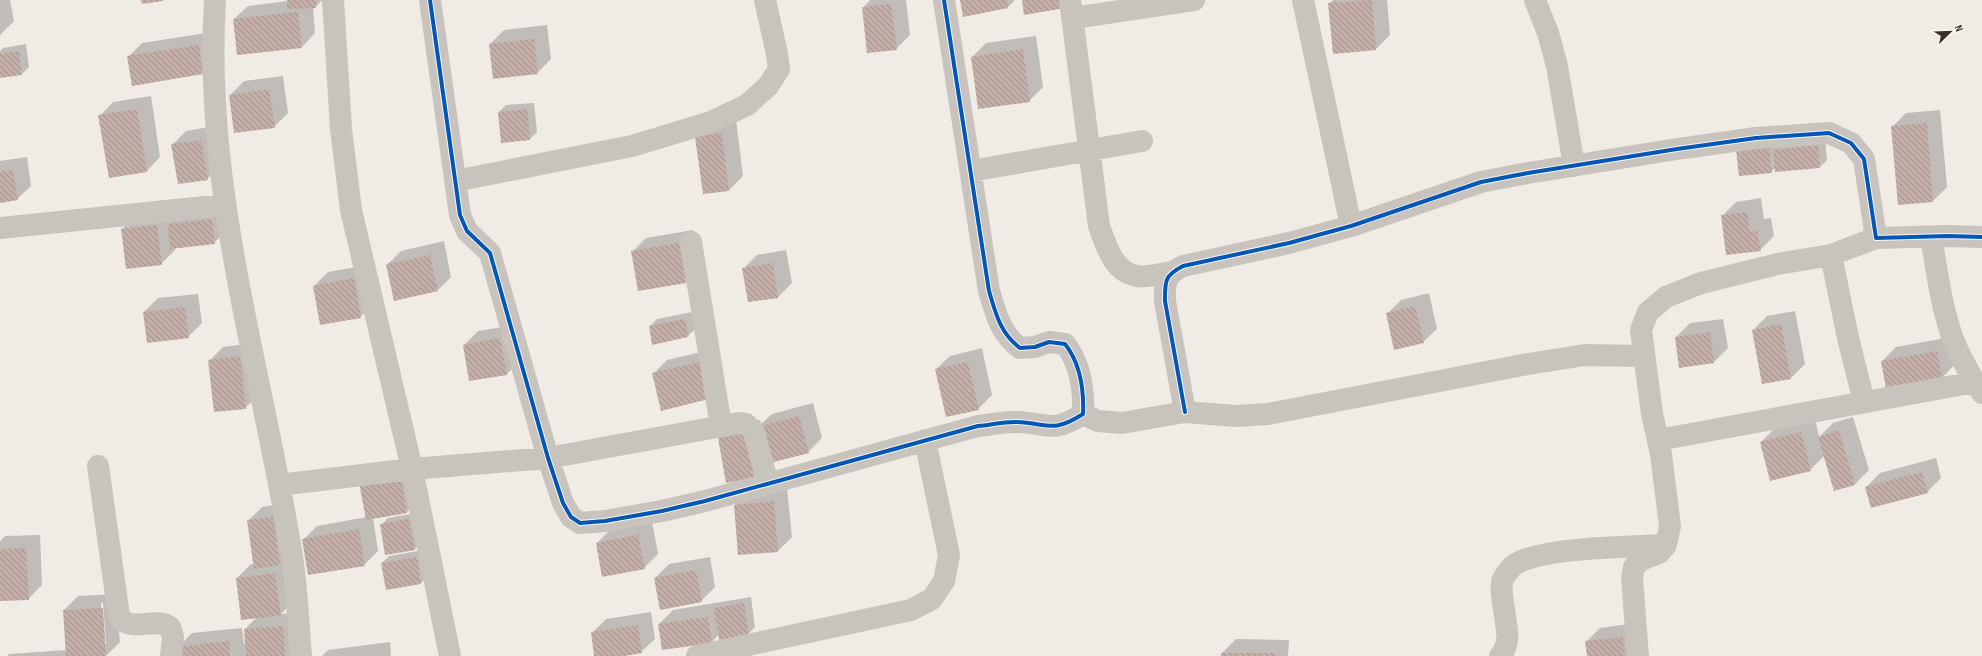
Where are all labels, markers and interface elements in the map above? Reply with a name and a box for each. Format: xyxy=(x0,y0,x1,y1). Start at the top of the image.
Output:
north arrow xyxy=(1930,12,1970,52)
text: N xyxy=(1952,23,1966,34)

